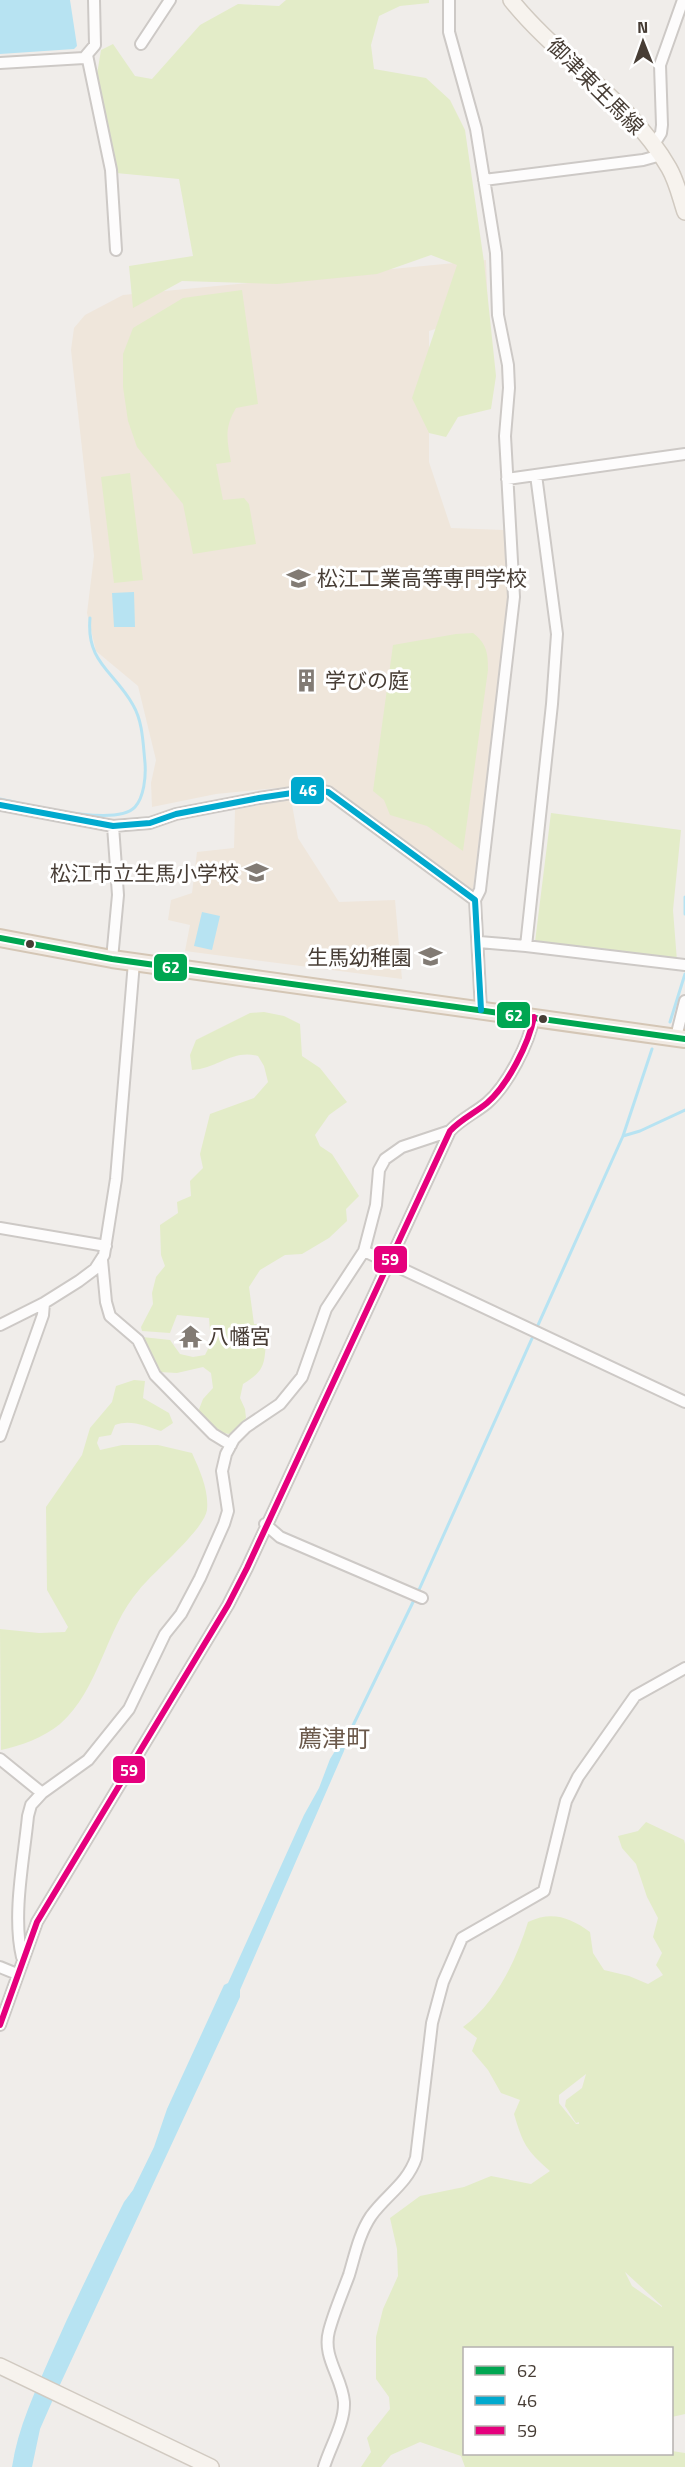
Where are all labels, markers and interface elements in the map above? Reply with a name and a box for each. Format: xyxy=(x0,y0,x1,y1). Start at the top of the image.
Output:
north arrow xyxy=(613,12,673,72)
text: N xyxy=(637,15,648,39)
street label: 御津東生馬線 xyxy=(540,30,652,142)
place label: 松江工業高等専門学校 xyxy=(317,562,527,594)
school or university icon: 松江工業高等専門学校 xyxy=(286,565,312,591)
place label: 学びの庭 xyxy=(325,664,409,696)
building icon: 学びの庭 xyxy=(294,667,320,693)
line badge: 46 xyxy=(290,776,325,805)
text: 46 xyxy=(299,778,317,802)
place label: 松江市立生馬小学校 xyxy=(50,857,239,889)
school or university icon: 松江市立生馬小学校 xyxy=(244,860,270,886)
unlabelled marker xyxy=(24,938,36,950)
place label: 生馬幼稚園 xyxy=(307,941,412,973)
school or university icon: 生馬幼稚園 xyxy=(417,944,443,970)
line badge: 62 xyxy=(153,953,188,982)
text: 62 xyxy=(162,955,180,979)
line badge: 62 xyxy=(496,1001,531,1029)
text: 62 xyxy=(505,1003,523,1027)
unlabelled marker xyxy=(537,1013,549,1025)
line badge: 59 xyxy=(373,1245,408,1274)
text: 59 xyxy=(381,1247,399,1271)
place label: 八幡宮 xyxy=(208,1320,271,1352)
temple icon: 八幡宮 xyxy=(177,1323,203,1349)
district label: 薦津町 xyxy=(298,1720,370,1756)
line badge: 59 xyxy=(112,1755,146,1784)
text: 59 xyxy=(120,1758,138,1782)
legend xyxy=(463,2347,673,2455)
text: 62 xyxy=(517,2357,537,2384)
text: 46 xyxy=(517,2387,537,2414)
text: 59 xyxy=(517,2417,537,2444)

